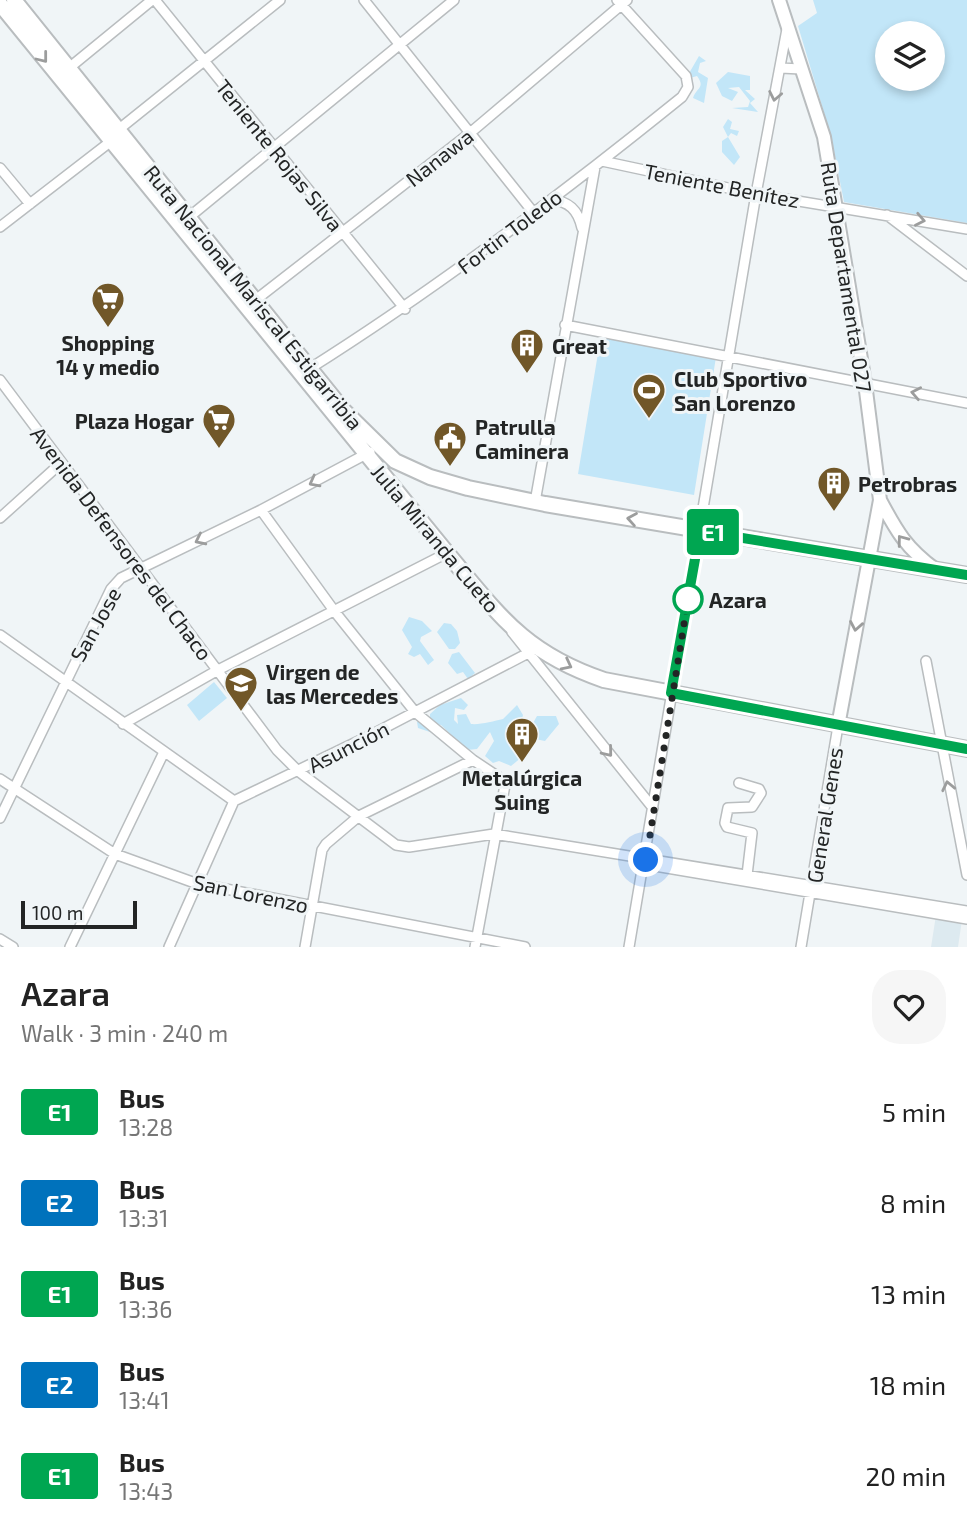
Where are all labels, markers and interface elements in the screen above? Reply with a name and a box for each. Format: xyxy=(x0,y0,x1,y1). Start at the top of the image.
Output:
map controls xyxy=(875,21,945,91)
button: layers xyxy=(875,21,945,91)
one-way arrow xyxy=(35,51,48,63)
street label: Teniente Rojas Silva xyxy=(210,74,349,237)
one-way arrow xyxy=(769,90,784,102)
street label: Nanawa xyxy=(400,123,478,191)
street label: Teniente Benítez xyxy=(642,158,802,212)
street label: Ruta Nacional Mariscal Estigarribia xyxy=(140,160,368,434)
street label: Ruta Departamental 027 xyxy=(816,160,878,394)
street label: Fortin Toledo xyxy=(452,184,566,278)
one-way arrow xyxy=(914,212,926,227)
supermarket icon: Shopping 14 y medio xyxy=(89,280,127,329)
building icon: Great xyxy=(508,326,546,375)
place label: Shopping 14 y medio xyxy=(56,330,160,380)
place label: Great xyxy=(552,333,607,358)
place label: Club Sportivo San Lorenzo xyxy=(674,366,807,415)
sports icon: Club Sportivo San Lorenzo xyxy=(630,371,668,420)
one-way arrow xyxy=(910,386,922,401)
supermarket icon: Plaza Hogar xyxy=(200,401,238,450)
place label: Plaza Hogar xyxy=(75,408,194,433)
place label: Patrulla Caminera xyxy=(475,414,569,463)
public building icon: Patrulla Caminera xyxy=(431,419,469,468)
street label: Avenida Defensores del Chaco xyxy=(26,421,218,665)
street label: Julia Miranda Cueto xyxy=(367,459,505,617)
building icon: Petrobras xyxy=(815,464,853,513)
place label: Petrobras xyxy=(858,471,957,496)
one-way arrow xyxy=(309,474,321,488)
line badge: E1 xyxy=(682,509,744,555)
one-way arrow xyxy=(627,512,638,527)
text: E1 xyxy=(701,517,725,546)
one-way arrow xyxy=(195,532,207,546)
one-way arrow xyxy=(898,535,911,547)
street label: San Jose xyxy=(64,583,126,665)
marker: Azara xyxy=(673,584,703,614)
place label: Azara xyxy=(709,587,767,612)
one-way arrow xyxy=(849,620,864,632)
one-way arrow xyxy=(560,657,572,671)
place label: Virgen de las Mercedes xyxy=(266,659,398,708)
school or university icon: Virgen de las Mercedes xyxy=(222,664,260,713)
street label: Asunción xyxy=(303,715,393,777)
building icon: Metalúrgica Suing xyxy=(503,715,541,764)
one-way arrow xyxy=(600,744,612,757)
street label: General Genes xyxy=(801,745,847,885)
place label: Metalúrgica Suing xyxy=(462,765,582,814)
one-way arrow xyxy=(942,780,957,792)
your location xyxy=(628,842,663,877)
street label: San Lorenzo xyxy=(191,869,311,917)
scale bar xyxy=(21,898,136,930)
text: 100 m xyxy=(32,901,83,924)
button: heart xyxy=(872,970,946,1044)
text: Azara xyxy=(21,973,110,1013)
text: Walk · 3 min · 240 m xyxy=(21,1019,228,1047)
text: Bus xyxy=(119,1082,165,1113)
text: 5 min xyxy=(882,1096,946,1127)
text: E1 xyxy=(47,1097,72,1126)
text: 13:28 xyxy=(119,1113,173,1141)
text: Bus xyxy=(119,1173,165,1204)
text: 8 min xyxy=(880,1187,946,1218)
text: E2 xyxy=(46,1188,73,1217)
text: 13:31 xyxy=(119,1204,168,1232)
text: Bus xyxy=(119,1264,165,1295)
text: 13 min xyxy=(871,1278,946,1309)
text: E1 xyxy=(47,1279,72,1308)
text: 13:36 xyxy=(119,1295,172,1323)
text: Bus xyxy=(119,1355,165,1386)
text: 18 min xyxy=(870,1369,946,1400)
text: E2 xyxy=(46,1370,73,1399)
text: 13:41 xyxy=(119,1386,170,1414)
text: Bus xyxy=(119,1446,165,1477)
text: 20 min xyxy=(866,1460,946,1491)
text: E1 xyxy=(47,1461,72,1490)
text: 13:43 xyxy=(119,1477,173,1505)

